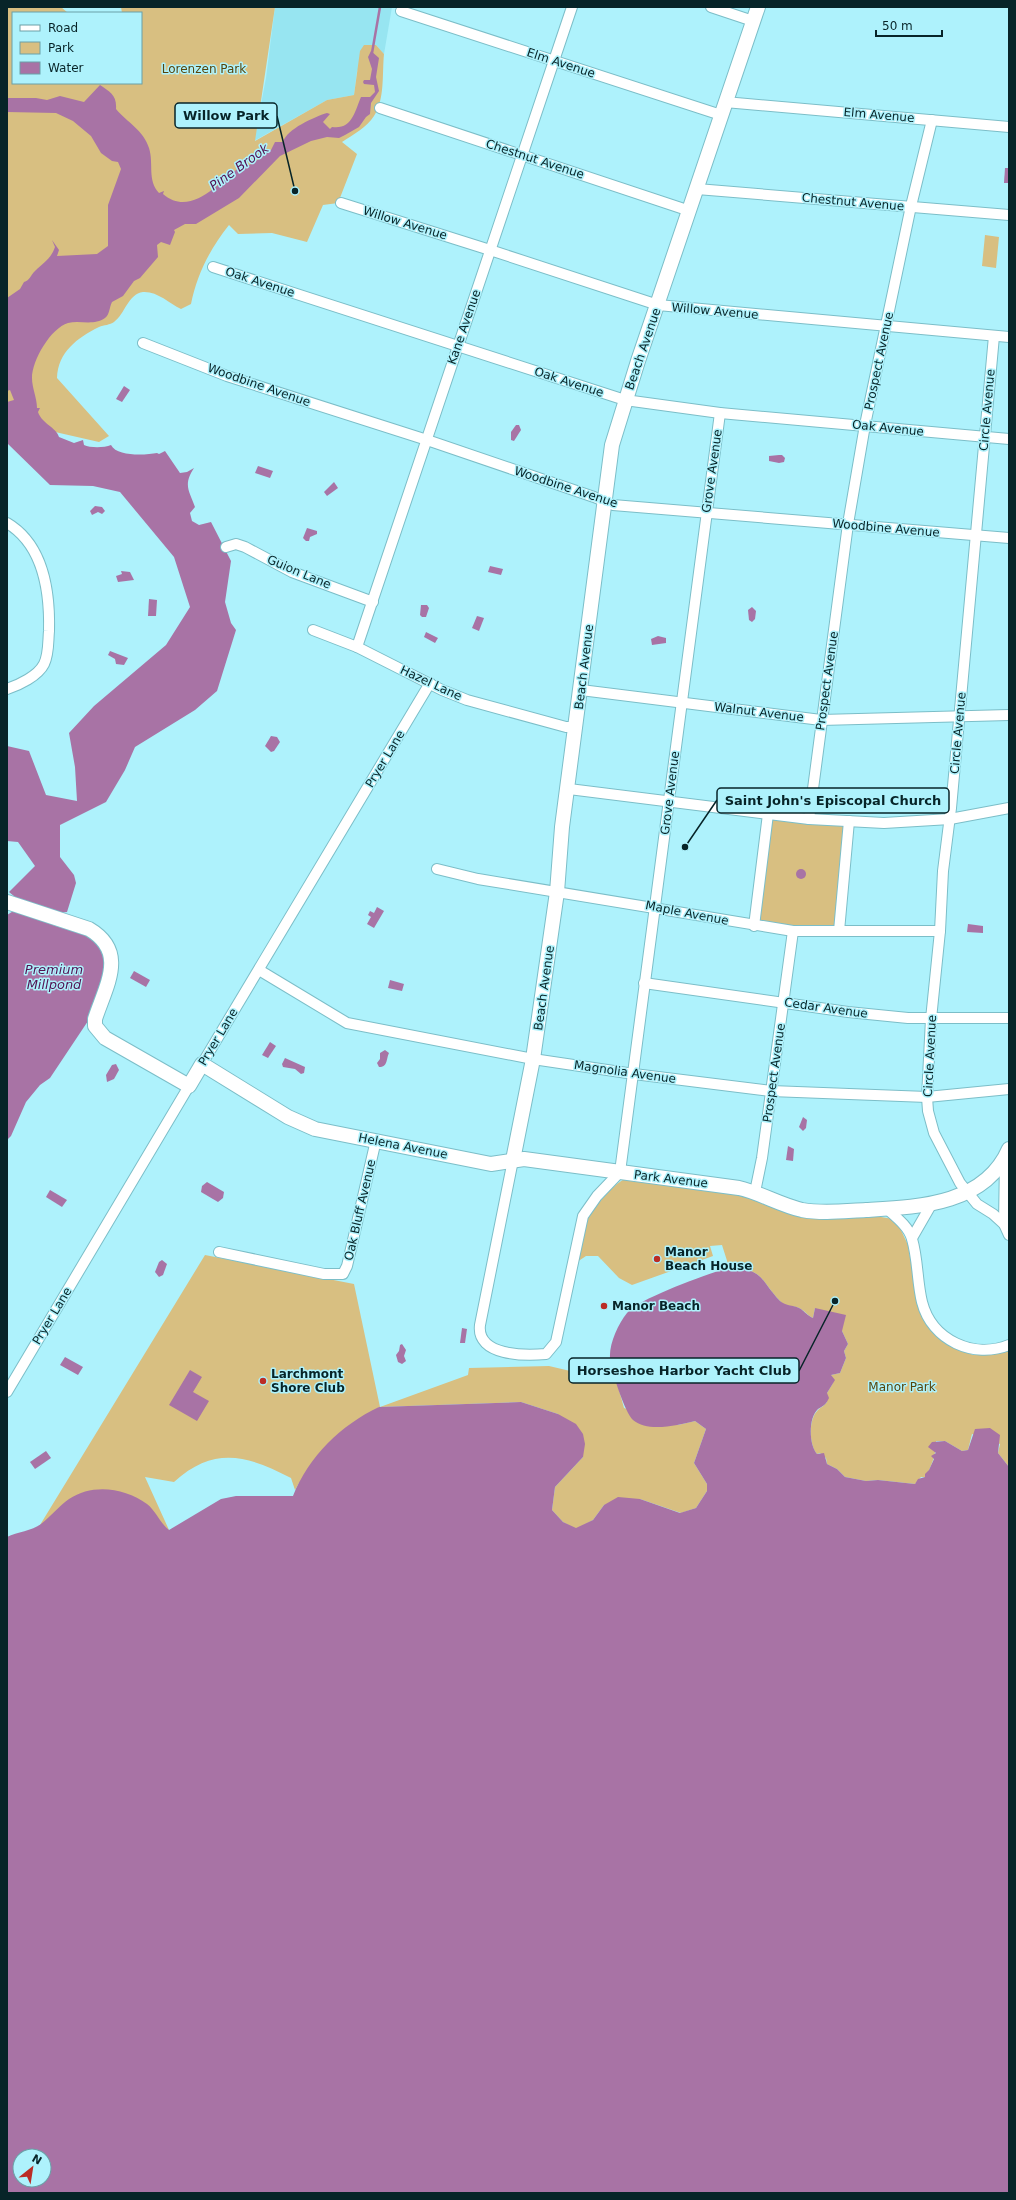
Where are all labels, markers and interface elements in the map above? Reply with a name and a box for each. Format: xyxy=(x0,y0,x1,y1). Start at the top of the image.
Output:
legend xyxy=(12,12,142,84)
scale bar xyxy=(876,12,942,38)
text: 50 m xyxy=(882,19,913,33)
text: Road xyxy=(48,21,78,35)
text: Park xyxy=(48,41,74,55)
street label: Elm Avenue xyxy=(525,45,597,81)
text: Water xyxy=(48,61,84,75)
park label: Lorenzen Park xyxy=(162,62,246,76)
callout: Willow Park xyxy=(175,103,277,128)
street label: Elm Avenue xyxy=(843,105,915,125)
text: Willow Park xyxy=(183,108,269,123)
street label: Chestnut Avenue xyxy=(484,136,586,182)
water label: Pine Brook xyxy=(206,140,272,194)
street label: Chestnut Avenue xyxy=(801,191,905,213)
street label: Willow Avenue xyxy=(361,204,449,242)
street label: Oak Avenue xyxy=(224,264,296,300)
street label: Kane Avenue xyxy=(445,288,483,366)
street label: Willow Avenue xyxy=(671,300,759,322)
street label: Beach Avenue xyxy=(622,306,664,392)
street label: Prospect Avenue xyxy=(862,311,896,411)
street label: Woodbine Avenue xyxy=(206,361,312,409)
street label: Oak Avenue xyxy=(533,364,605,400)
street label: Circle Avenue xyxy=(976,368,998,452)
street label: Oak Avenue xyxy=(851,417,925,439)
street label: Grove Avenue xyxy=(699,428,725,514)
street label: Woodbine Avenue xyxy=(513,464,619,510)
street label: Woodbine Avenue xyxy=(832,516,940,540)
street label: Guion Lane xyxy=(265,552,333,592)
street label: Beach Avenue xyxy=(572,624,596,710)
street label: Prospect Avenue xyxy=(813,631,841,731)
street label: Hazel Lane xyxy=(398,663,464,703)
street label: Circle Avenue xyxy=(947,691,969,775)
street label: Walnut Avenue xyxy=(713,700,805,724)
street label: Pryer Lane xyxy=(362,728,408,790)
street label: Grove Avenue xyxy=(658,750,682,836)
callout: Saint John's Episcopal Church xyxy=(717,788,949,813)
text: Saint John's Episcopal Church xyxy=(725,793,941,808)
street label: Maple Avenue xyxy=(644,898,730,928)
street label: Beach Avenue xyxy=(531,945,557,1031)
water label: Premium Millpond xyxy=(25,962,83,992)
street label: Cedar Avenue xyxy=(783,995,869,1021)
street label: Pryer Lane xyxy=(195,1006,241,1068)
street label: Circle Avenue xyxy=(921,1015,939,1097)
street label: Prospect Avenue xyxy=(760,1023,788,1123)
street label: Magnolia Avenue xyxy=(573,1058,677,1086)
street label: Helena Avenue xyxy=(357,1130,449,1162)
street label: Oak Bluff Avenue xyxy=(342,1158,378,1262)
street label: Park Avenue xyxy=(633,1168,709,1190)
place label: Manor Beach House xyxy=(665,1245,752,1273)
marker: Manor Beach House xyxy=(652,1254,662,1264)
street label: Pryer Lane xyxy=(29,1285,75,1347)
place label: Manor Beach xyxy=(612,1299,700,1313)
marker: Manor Beach xyxy=(599,1301,609,1311)
callout: Horseshoe Harbor Yacht Club xyxy=(569,1358,799,1383)
text: Horseshoe Harbor Yacht Club xyxy=(577,1363,791,1378)
place label: Larchmont Shore Club xyxy=(271,1367,345,1395)
marker: Larchmont Shore Club xyxy=(258,1376,268,1386)
park label: Manor Park xyxy=(868,1380,936,1394)
north arrow xyxy=(12,2148,52,2188)
text: N xyxy=(30,2152,44,2168)

